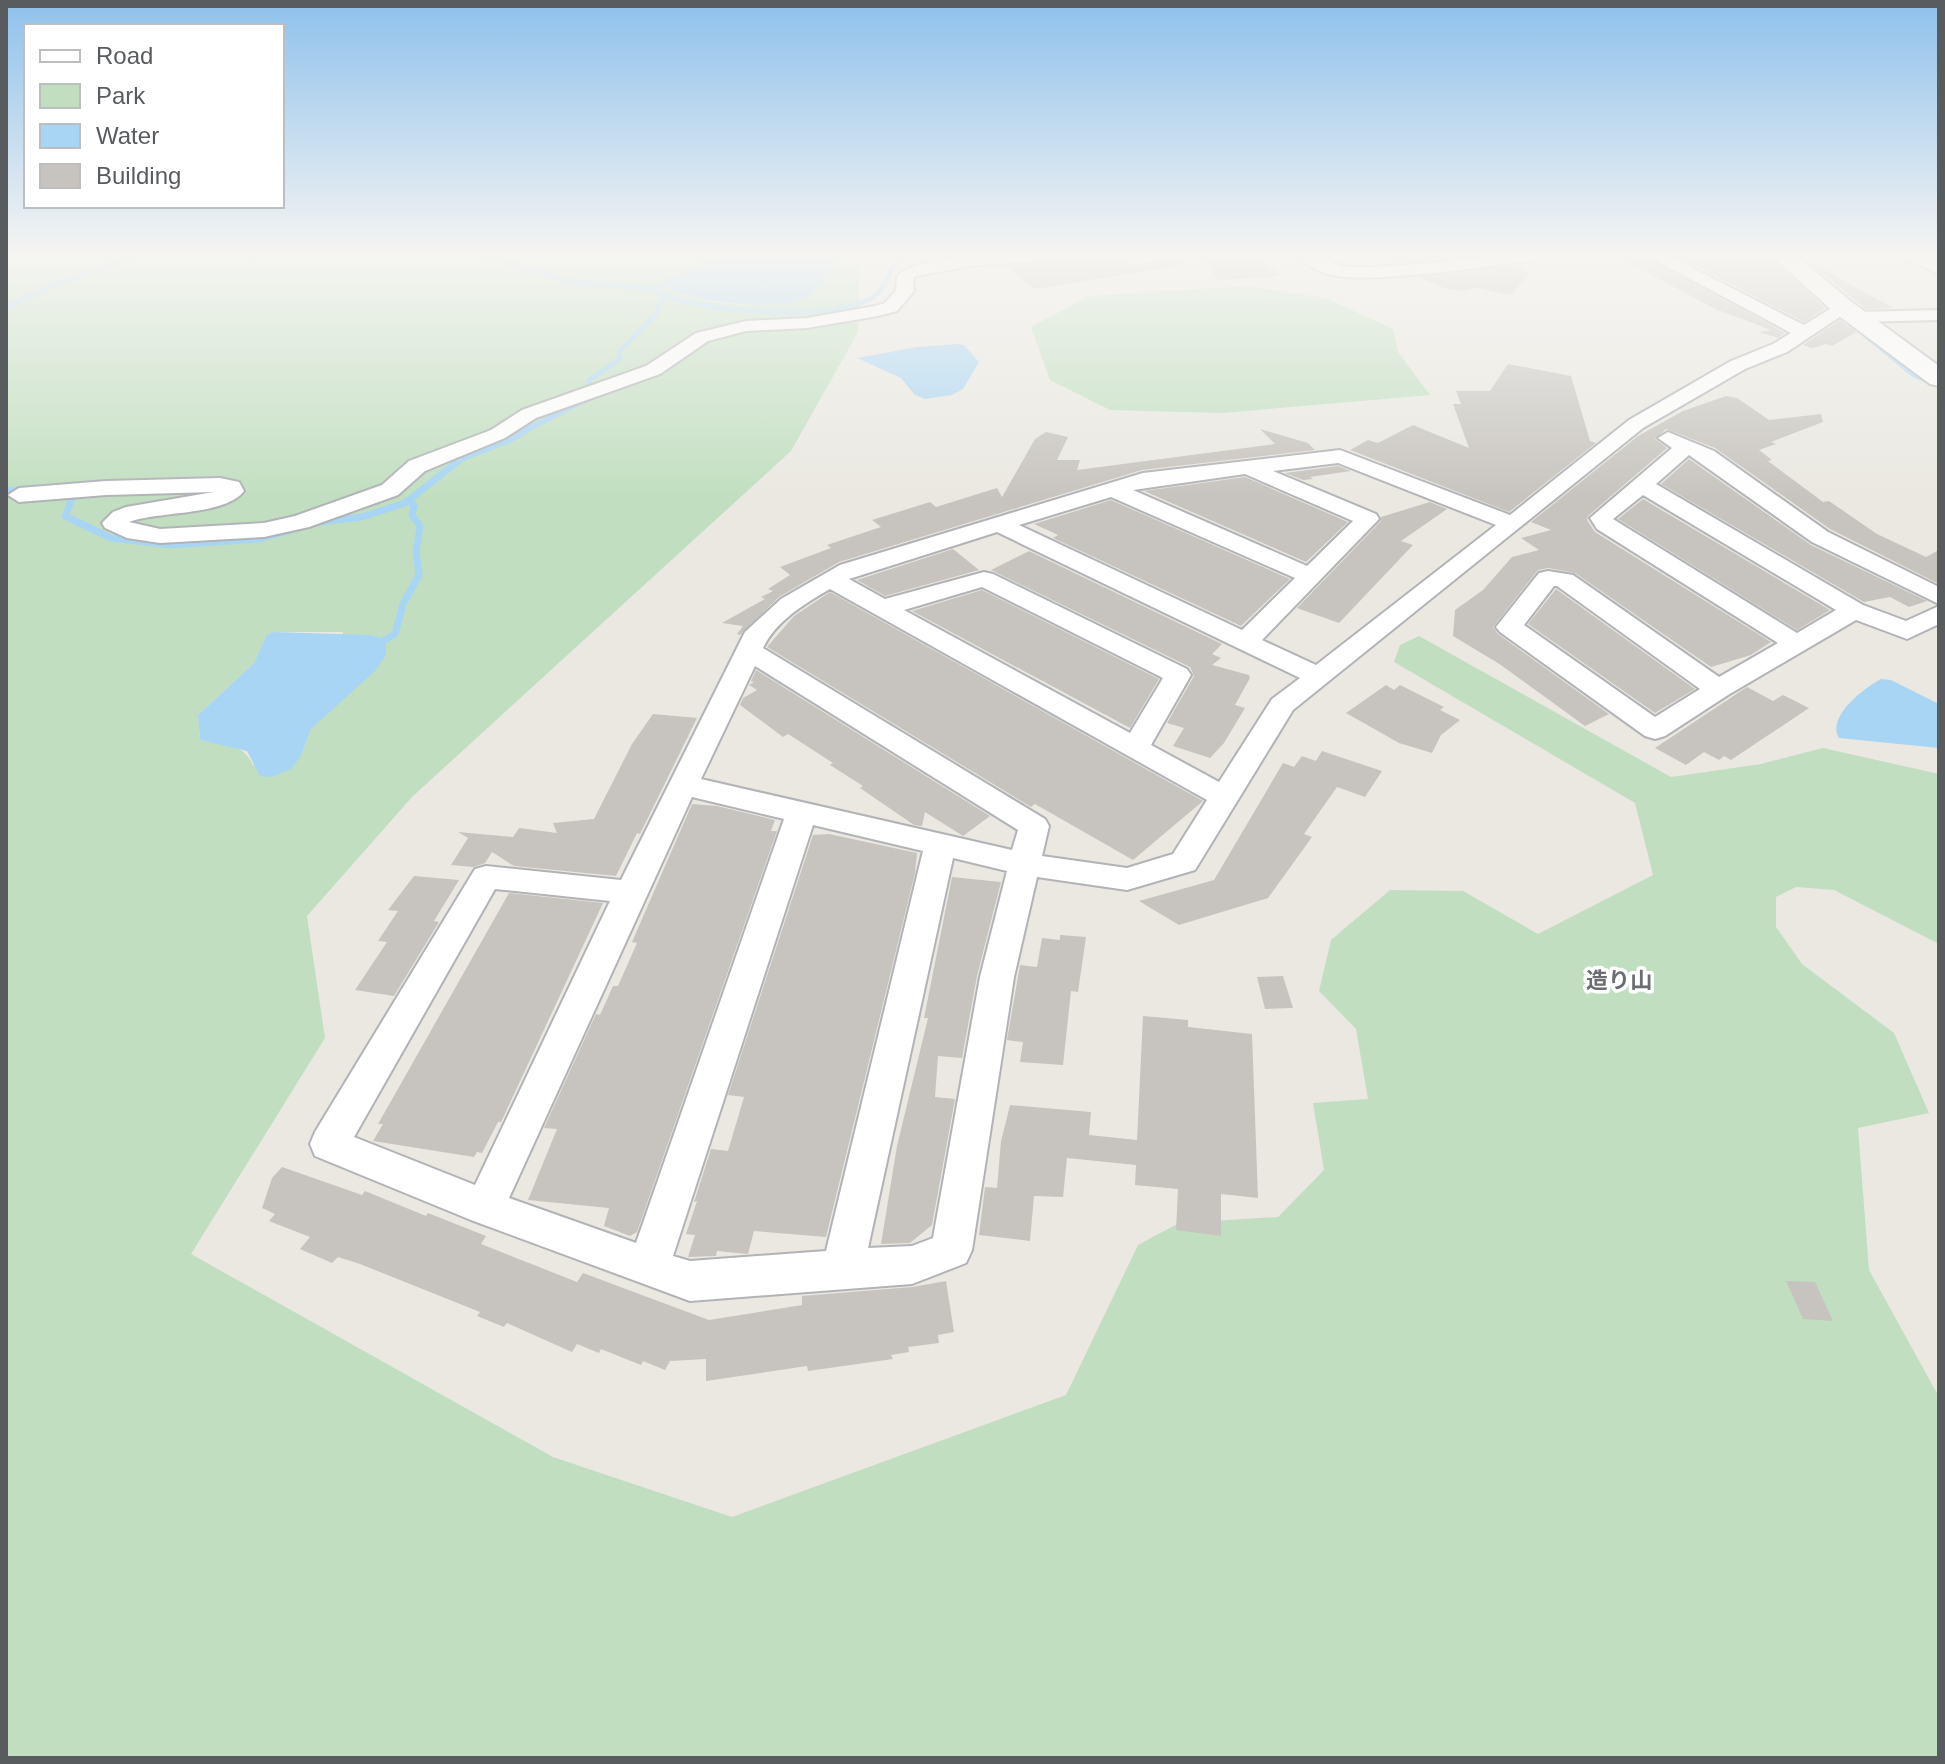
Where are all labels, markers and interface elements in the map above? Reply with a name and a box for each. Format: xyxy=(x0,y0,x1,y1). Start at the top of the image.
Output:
legend xyxy=(24,24,284,208)
text: Road xyxy=(96,42,153,69)
text: Park xyxy=(96,82,146,109)
text: Water xyxy=(96,122,159,149)
text: Building xyxy=(96,162,181,189)
district label: 造り山 xyxy=(1586,968,1652,993)

